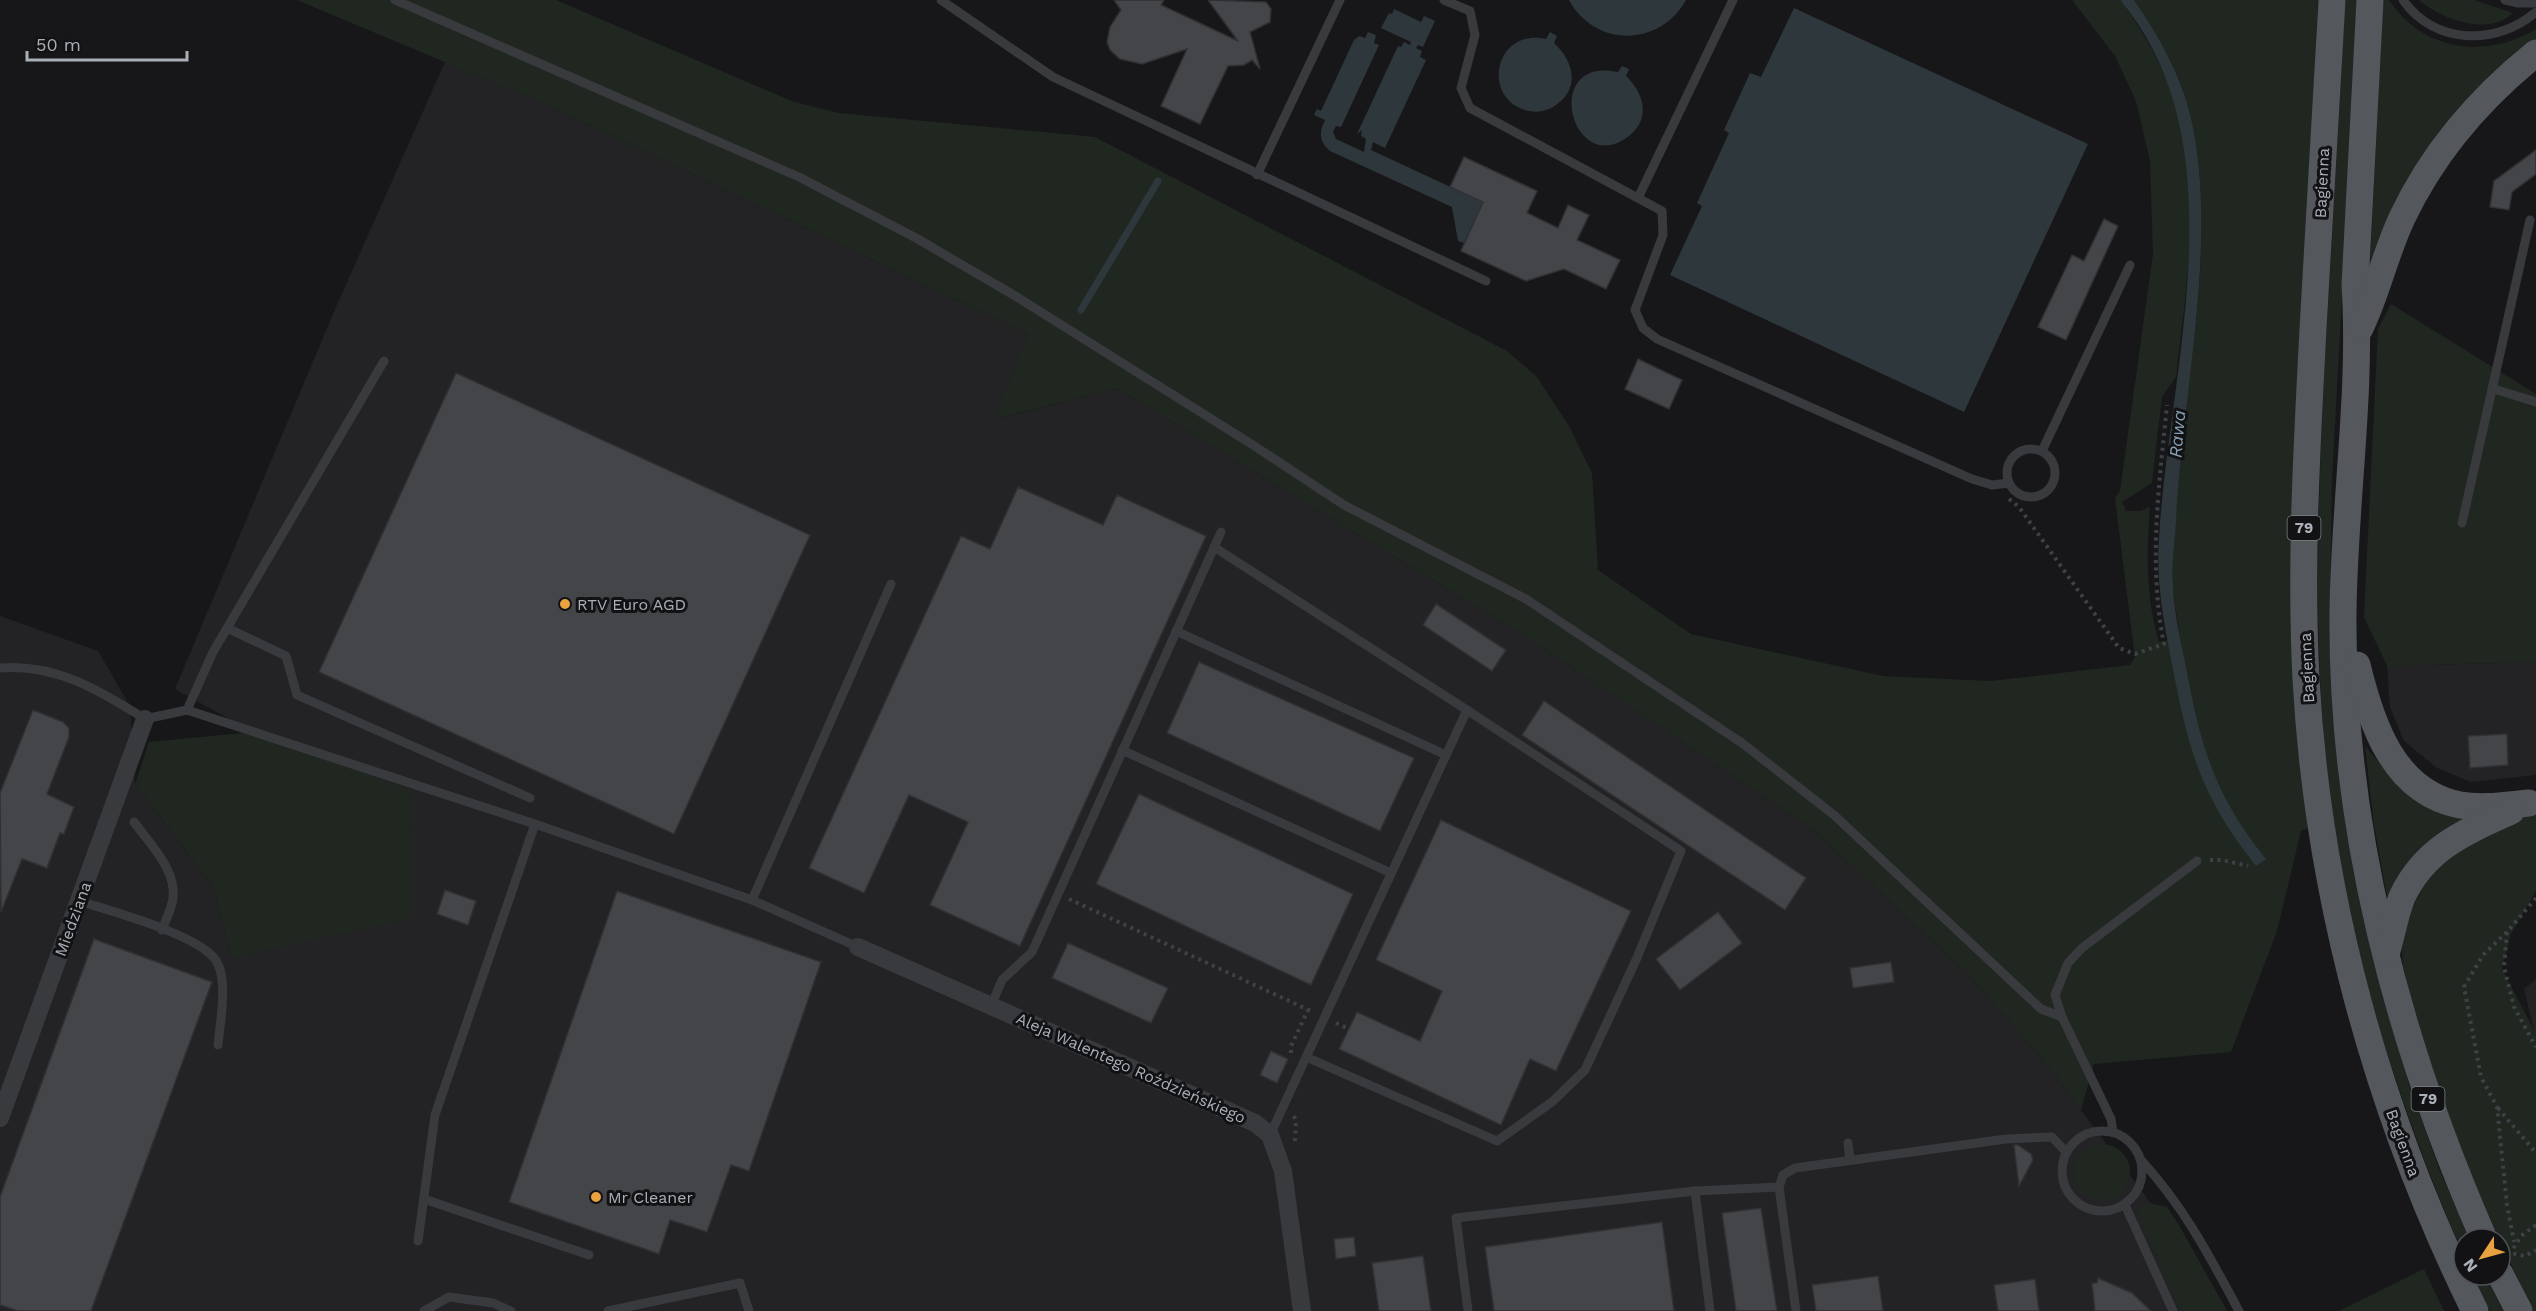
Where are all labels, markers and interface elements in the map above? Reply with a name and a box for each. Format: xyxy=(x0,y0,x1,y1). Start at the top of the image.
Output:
scale bar xyxy=(27,24,188,62)
text: 50 m xyxy=(36,34,81,55)
street label: Bagienna xyxy=(2311,147,2333,219)
water label: Rawa xyxy=(2164,409,2190,459)
road number: 79 xyxy=(2288,516,2320,540)
place label: RTV Euro AGD xyxy=(577,595,686,614)
marker: RTV Euro AGD xyxy=(558,597,572,611)
street label: Bagienna xyxy=(2296,632,2318,704)
street label: Miedziana xyxy=(51,879,95,959)
street label: Aleja Walentego Roździeńskiego xyxy=(1013,1009,1249,1127)
road number: 79 xyxy=(2412,1087,2444,1111)
street label: Bagienna xyxy=(2382,1107,2424,1179)
place label: Mr Cleaner xyxy=(608,1188,693,1207)
marker: Mr Cleaner xyxy=(589,1190,603,1204)
north arrow xyxy=(2452,1227,2512,1287)
text: N xyxy=(2459,1255,2481,1276)

